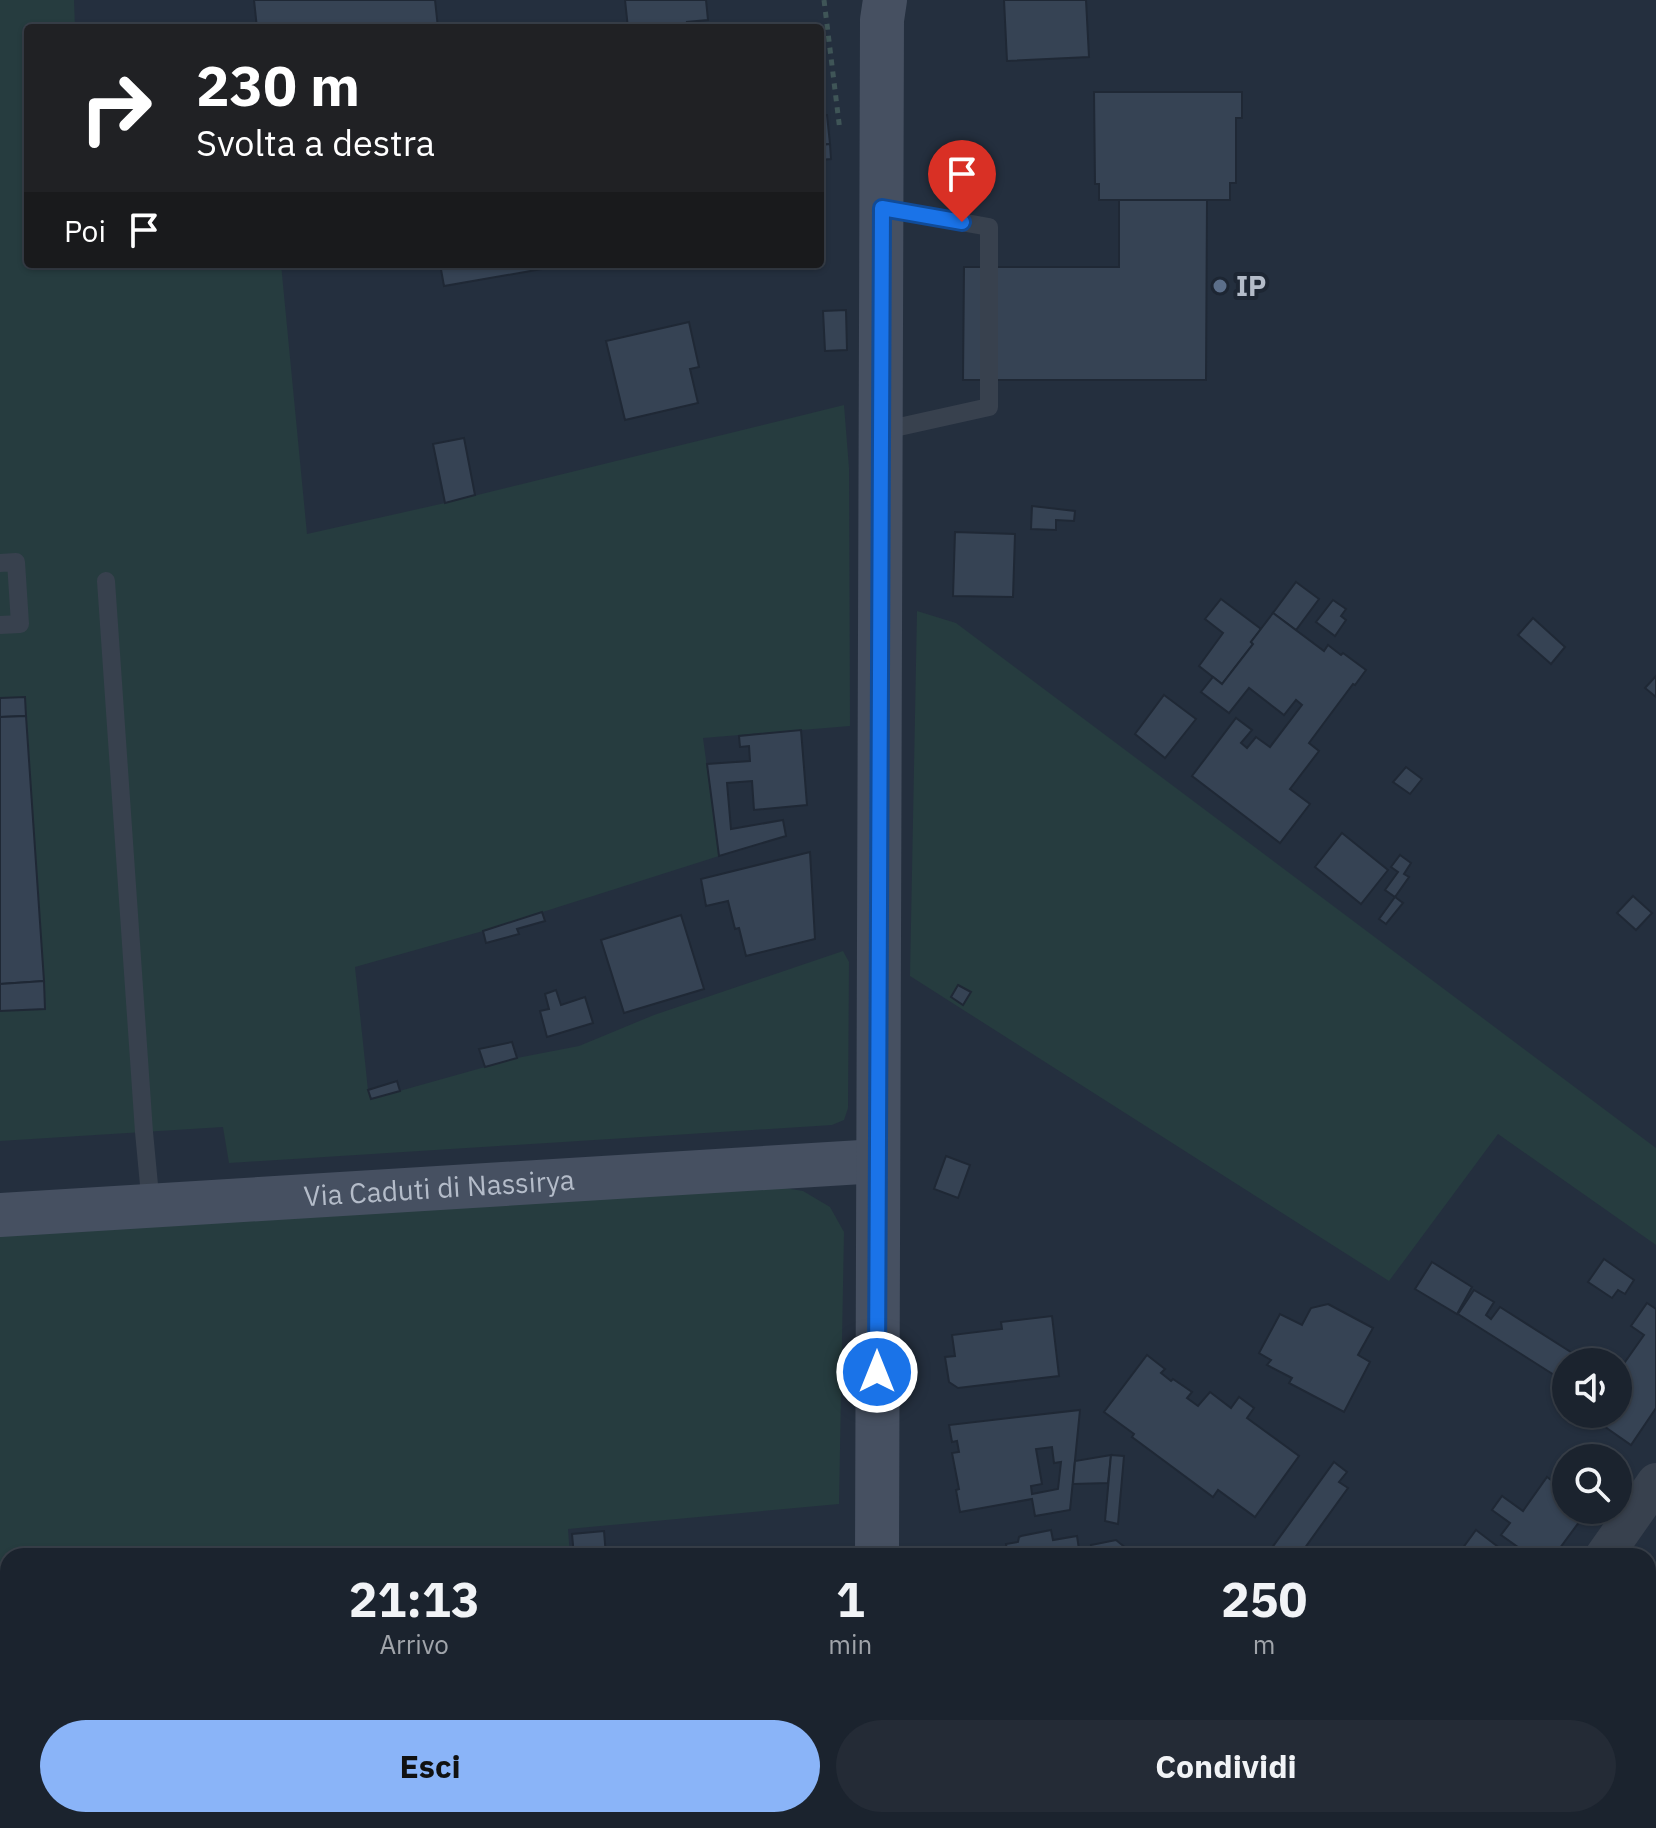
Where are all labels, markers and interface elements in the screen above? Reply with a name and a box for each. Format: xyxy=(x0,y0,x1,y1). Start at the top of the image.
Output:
text: 230 m xyxy=(196,49,360,121)
icon: right xyxy=(64,56,168,160)
text: Svolta a destra xyxy=(196,119,435,166)
pin xyxy=(928,140,996,222)
icon: arrive xyxy=(940,152,984,196)
icon: arrive xyxy=(122,208,166,252)
text: Poi xyxy=(64,211,106,250)
place label: IP xyxy=(1236,267,1266,304)
marker: IP xyxy=(1211,277,1229,295)
street label: Via Caduti di Nassirya xyxy=(303,1161,576,1214)
position arrow xyxy=(835,1330,919,1414)
map controls xyxy=(1552,1348,1632,1524)
button: sound xyxy=(1552,1348,1632,1428)
button: search xyxy=(1552,1444,1632,1524)
text: 21:13 xyxy=(349,1568,480,1630)
text: 1 xyxy=(836,1568,865,1630)
text: 250 xyxy=(1221,1568,1307,1630)
text: Arrivo xyxy=(379,1627,449,1661)
text: min xyxy=(828,1627,872,1661)
text: m xyxy=(1253,1627,1275,1661)
button: Esci xyxy=(40,1720,820,1812)
button: Condividi xyxy=(836,1720,1616,1812)

